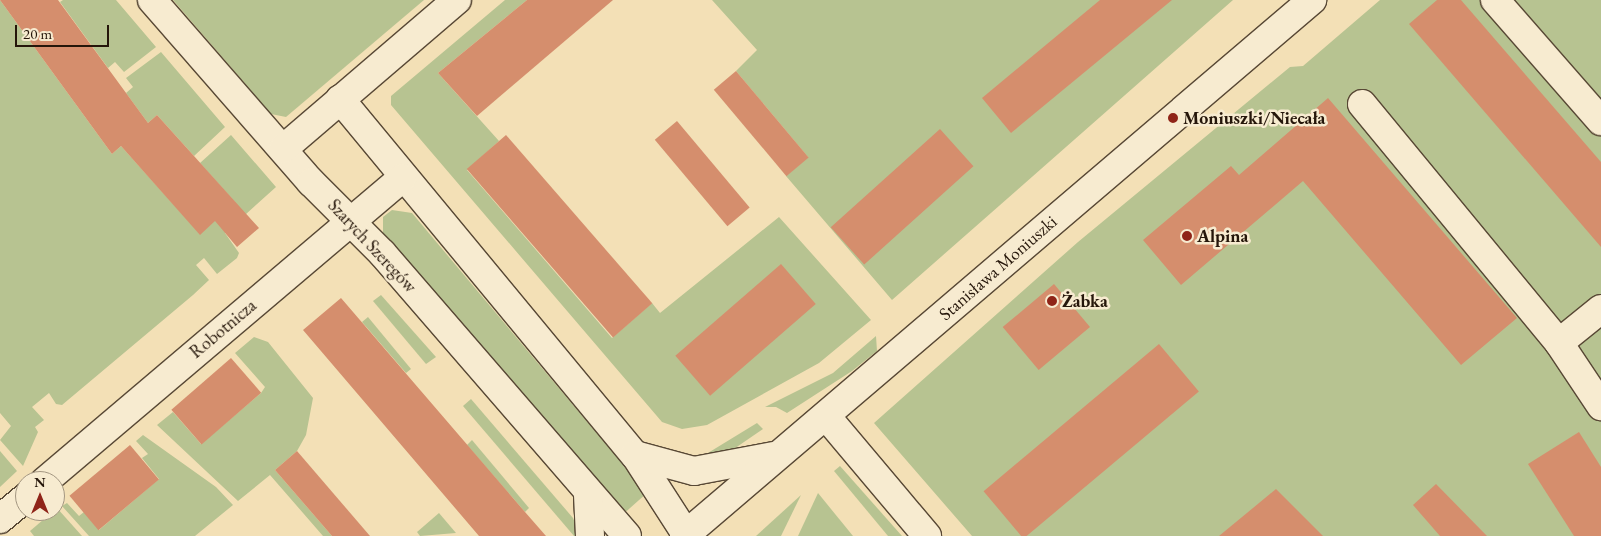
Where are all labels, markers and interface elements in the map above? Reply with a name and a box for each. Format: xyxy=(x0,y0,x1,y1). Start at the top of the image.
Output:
scale bar xyxy=(18,15,111,47)
text: 20 m xyxy=(23,24,52,43)
place label: Moniuszki/Niecała xyxy=(1183,107,1326,129)
marker: Moniuszki/Niecała xyxy=(1167,112,1179,124)
street label: Szarych Szeregów xyxy=(323,195,421,297)
street label: Stanisława Moniuszki xyxy=(935,211,1061,325)
place label: Alpina xyxy=(1197,225,1248,247)
marker: Alpina xyxy=(1181,230,1193,242)
place label: Żabka xyxy=(1062,290,1108,312)
street label: Robotnicza xyxy=(185,295,261,363)
marker: Żabka xyxy=(1046,295,1058,307)
north arrow xyxy=(15,471,65,521)
text: N xyxy=(34,473,46,491)

